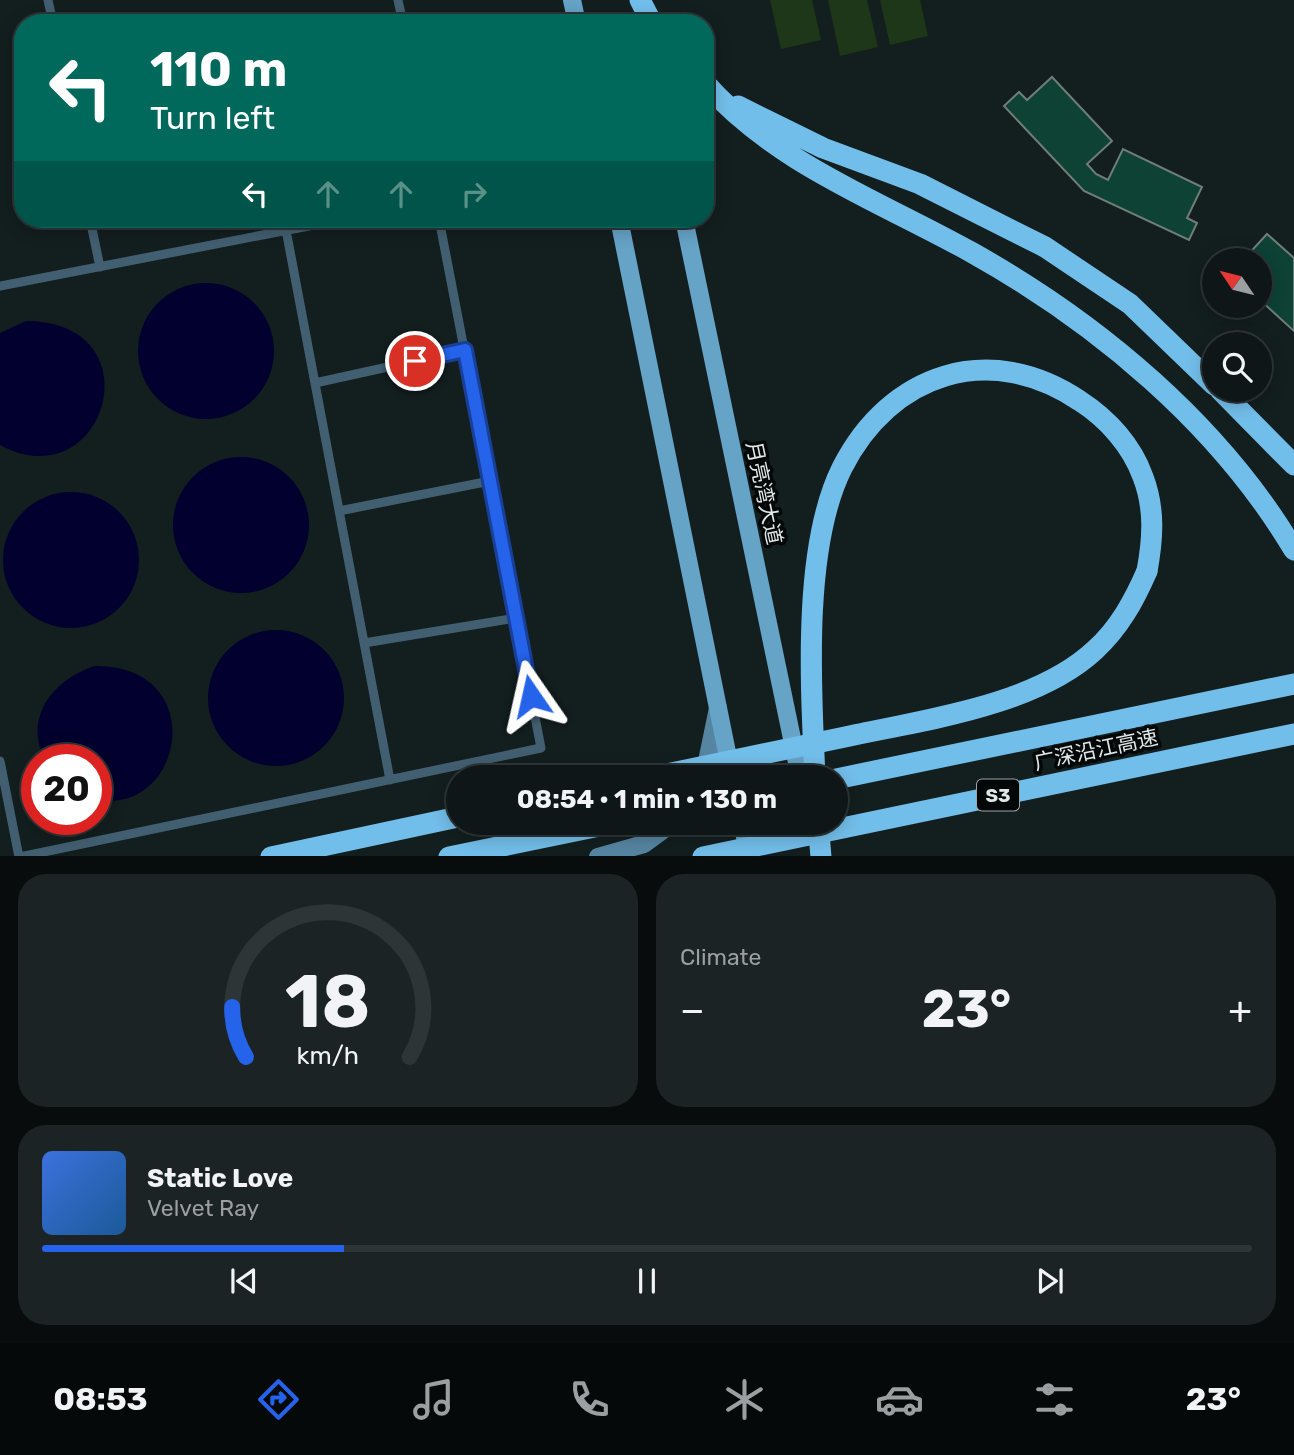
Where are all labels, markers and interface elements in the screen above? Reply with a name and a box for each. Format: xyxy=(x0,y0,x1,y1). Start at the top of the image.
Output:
text: 110 m xyxy=(150,40,287,98)
icon: left xyxy=(35,42,126,133)
text: Turn left xyxy=(150,99,275,137)
icon: left xyxy=(236,175,274,213)
icon: ahead xyxy=(309,175,347,213)
icon: ahead xyxy=(382,175,420,213)
icon: right xyxy=(455,175,493,213)
north arrow xyxy=(1202,248,1272,318)
map controls xyxy=(1202,248,1272,402)
pin xyxy=(385,331,445,391)
button: search xyxy=(1202,332,1272,402)
icon: arrive xyxy=(396,342,434,380)
street label: 月亮湾大道 xyxy=(741,439,788,547)
position arrow xyxy=(494,659,568,733)
street label: 广深沿江高速 xyxy=(1032,724,1160,775)
speed limit sign: 20 xyxy=(21,744,112,835)
road number: S3 xyxy=(977,780,1019,810)
text: 08:54 · 1 min · 130 m xyxy=(517,784,777,815)
text: Climate xyxy=(680,943,761,971)
text: 18 xyxy=(285,959,371,1045)
text: 23° xyxy=(922,978,1011,1040)
text: − xyxy=(680,987,705,1033)
text: + xyxy=(1228,987,1252,1033)
text: km/h xyxy=(297,1040,359,1069)
text: Static Love xyxy=(147,1163,293,1194)
text: Velvet Ray xyxy=(147,1194,259,1222)
icon: previous xyxy=(225,1262,263,1300)
icon: pause xyxy=(628,1262,666,1300)
icon: next xyxy=(1031,1262,1069,1300)
icon: directions xyxy=(254,1375,303,1424)
icon: music xyxy=(409,1375,458,1424)
icon: phone xyxy=(565,1375,614,1424)
icon: climate xyxy=(720,1375,769,1424)
icon: car xyxy=(875,1375,924,1424)
icon: filters xyxy=(1030,1375,1079,1424)
text: 08:53 xyxy=(53,1380,148,1418)
text: 23° xyxy=(1186,1380,1241,1418)

